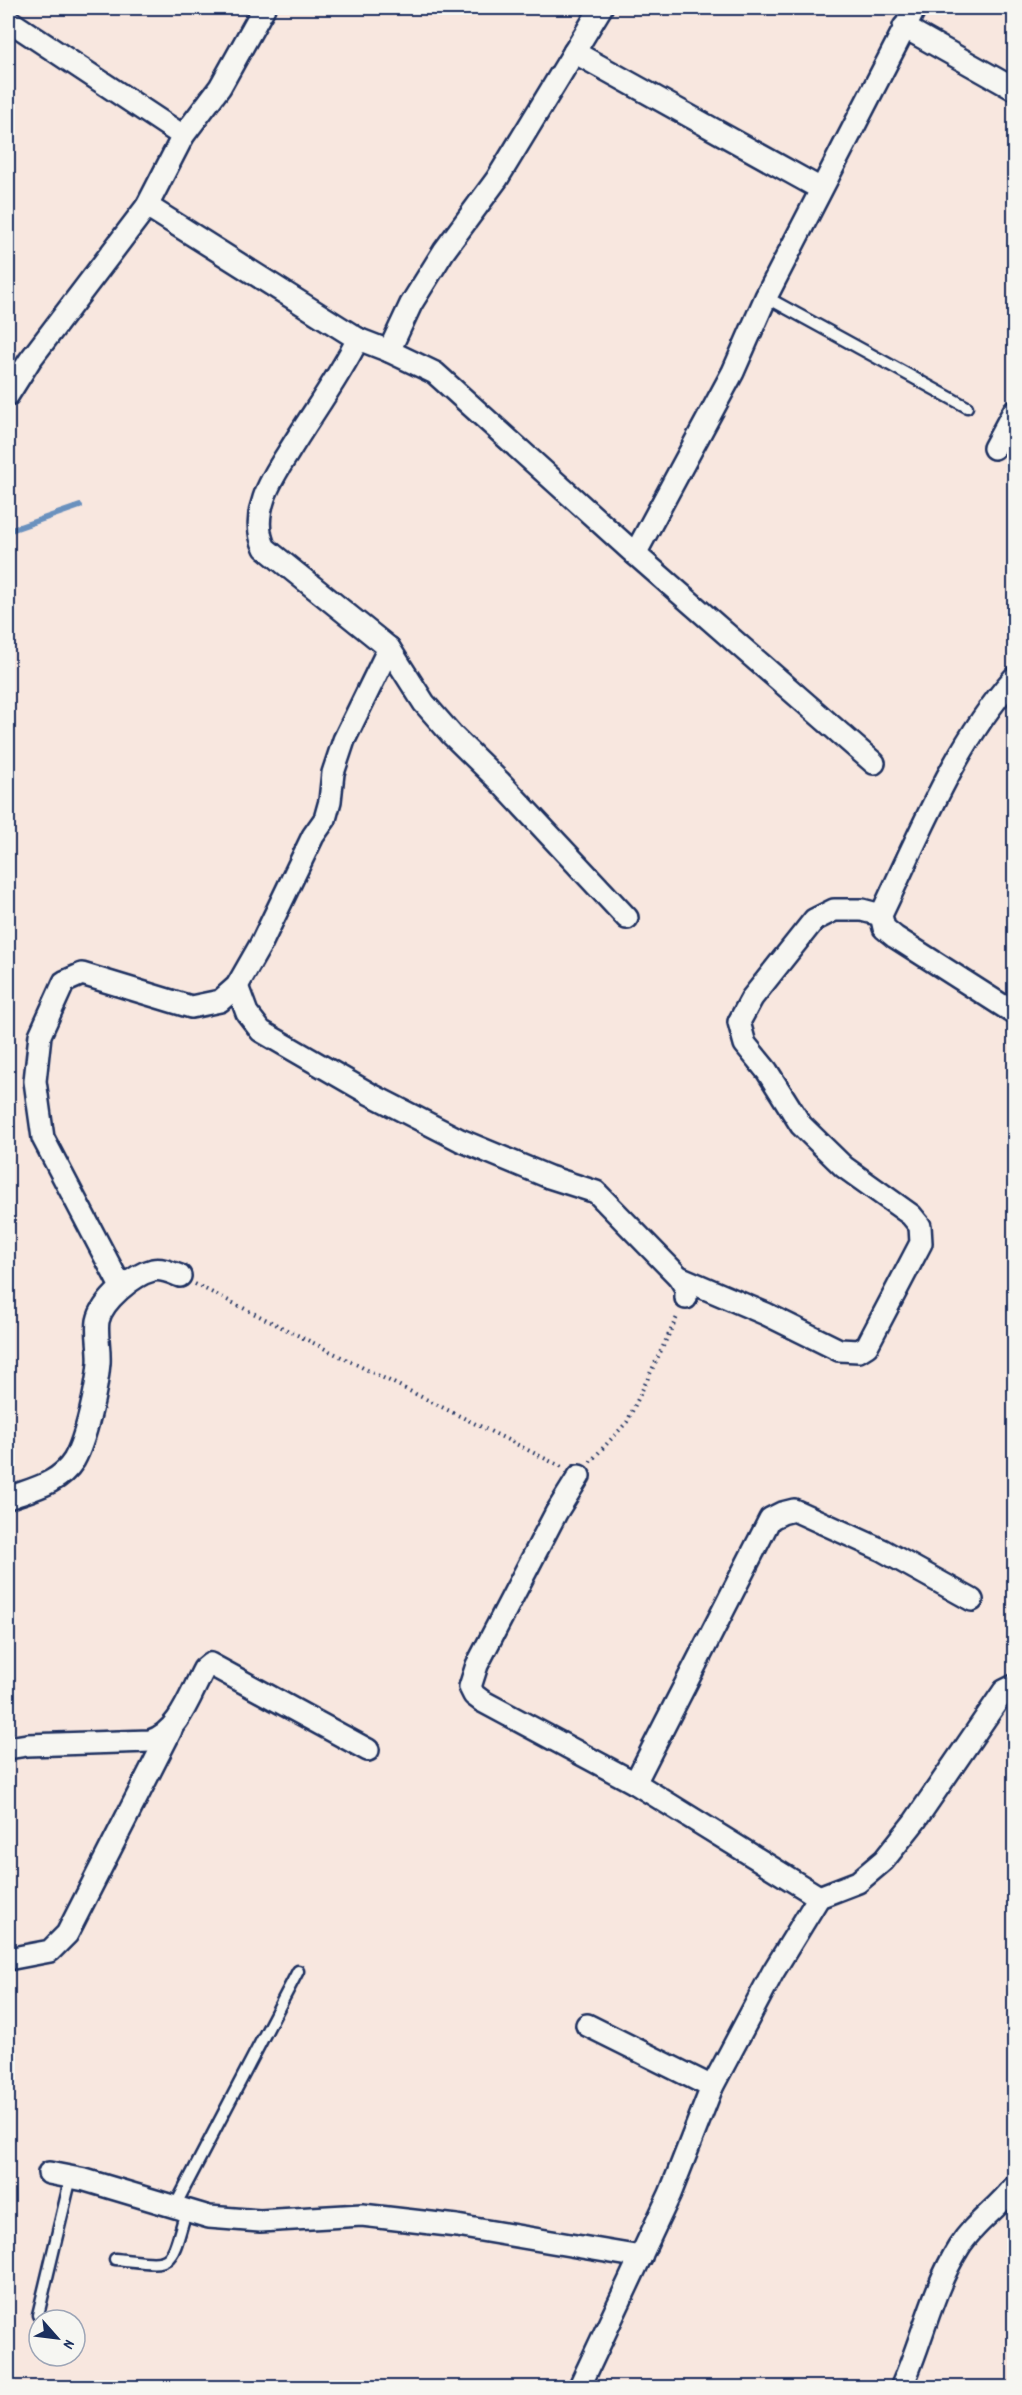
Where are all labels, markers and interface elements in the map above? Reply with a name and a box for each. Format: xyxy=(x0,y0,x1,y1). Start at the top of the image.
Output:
north arrow xyxy=(27,2308,87,2368)
text: N xyxy=(56,2335,80,2353)

